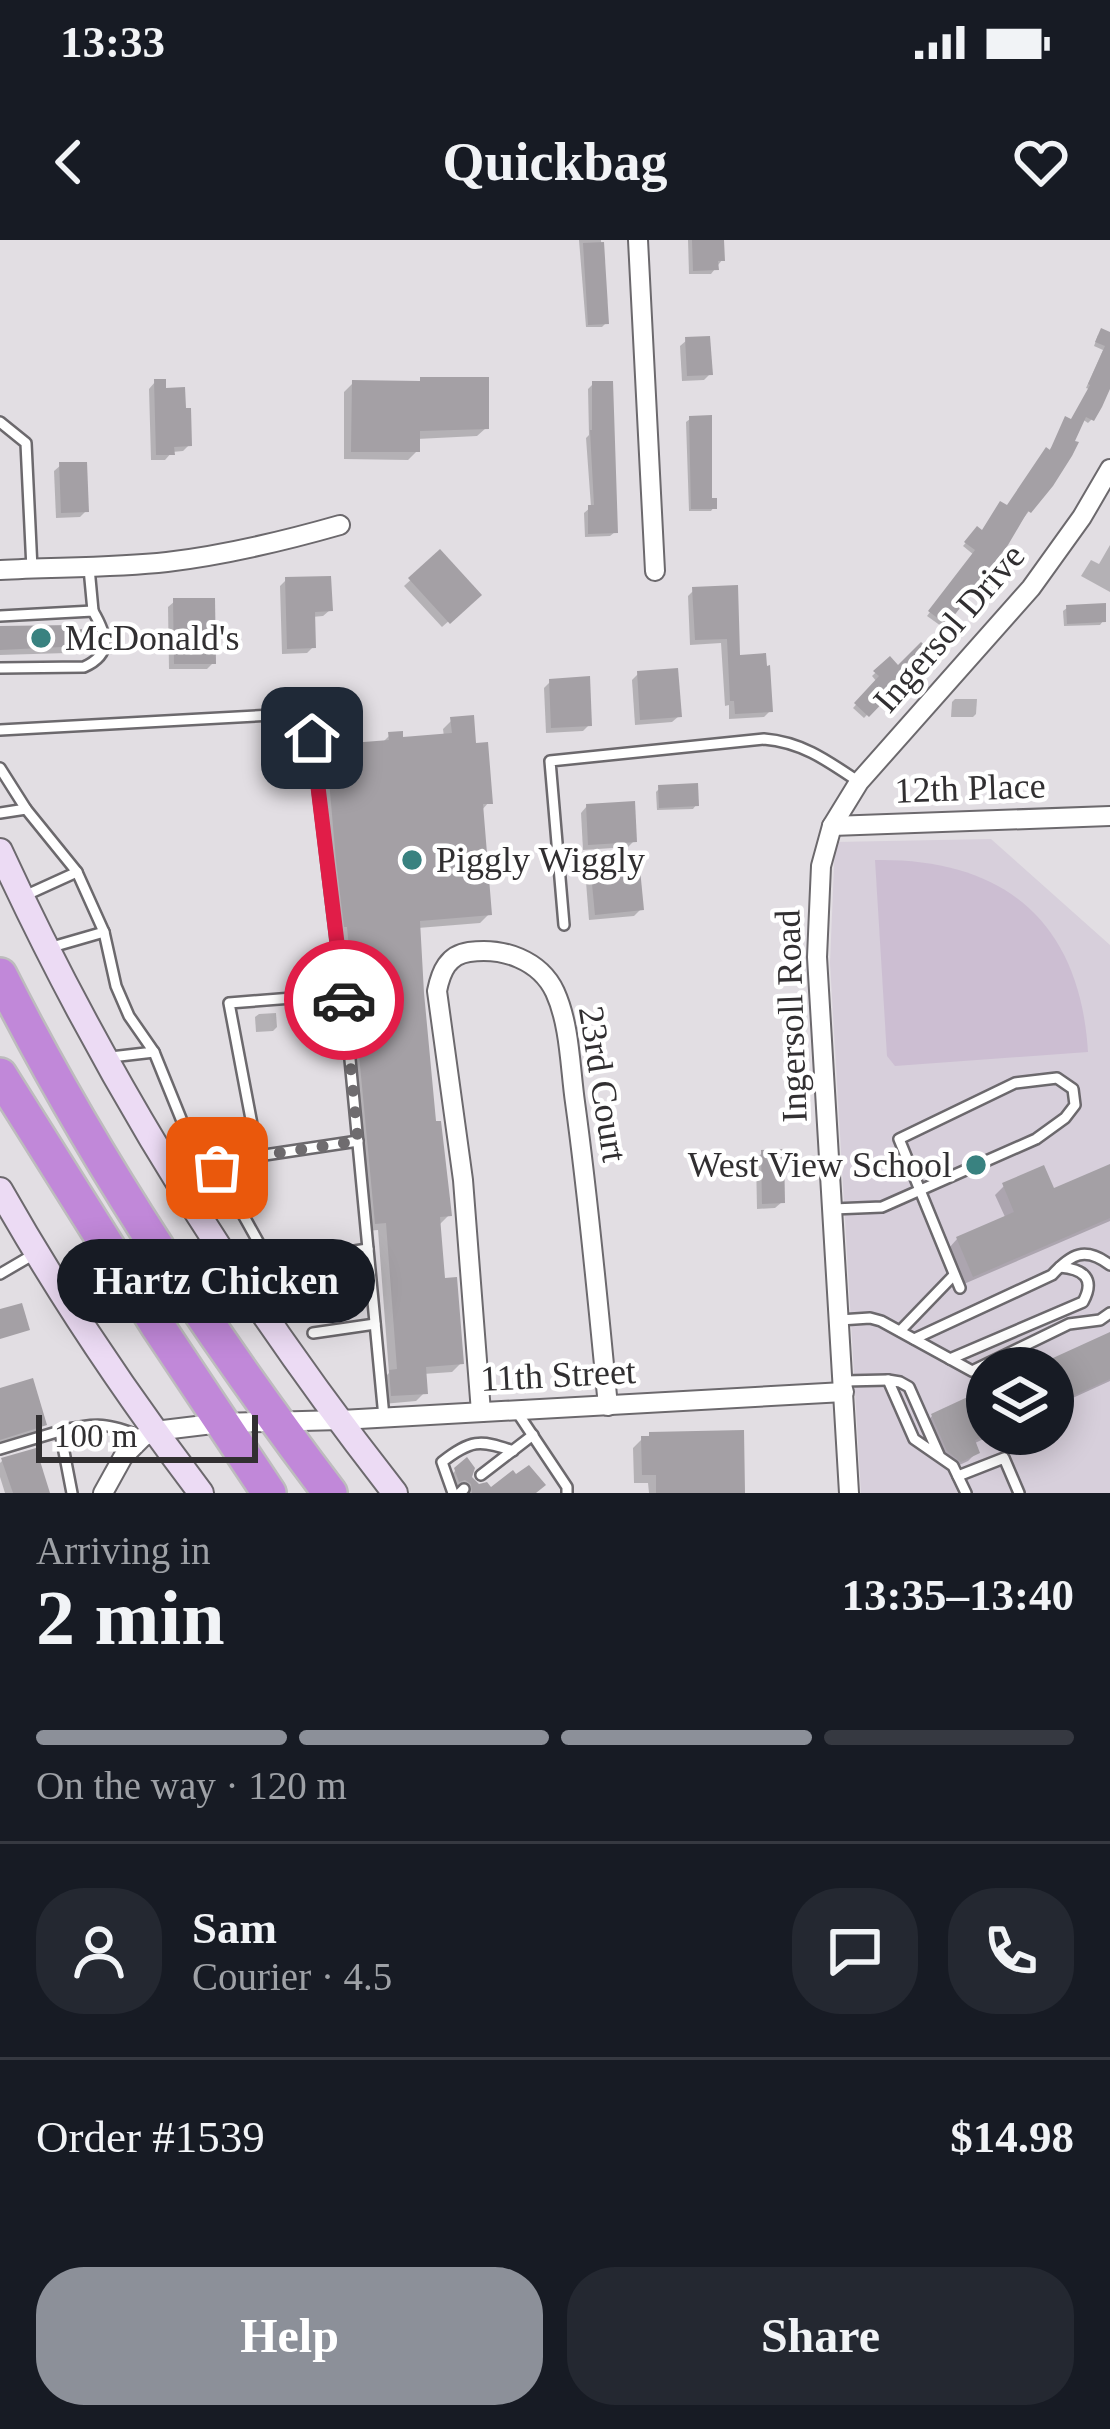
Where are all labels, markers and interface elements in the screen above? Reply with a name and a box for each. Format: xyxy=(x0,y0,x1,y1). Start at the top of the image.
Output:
text: 13:33 xyxy=(60,17,165,67)
icon: back xyxy=(36,129,102,195)
icon: heart xyxy=(1008,129,1074,195)
text: Quickbag xyxy=(442,132,668,192)
street label: Ingersol Drive xyxy=(865,536,1033,720)
place label: McDonald's xyxy=(65,618,239,658)
marker: McDonald's xyxy=(28,625,54,651)
pin xyxy=(261,687,363,789)
icon: home xyxy=(279,705,345,771)
street label: 12th Place xyxy=(894,765,1046,811)
place label: Piggly Wiggly xyxy=(436,840,645,880)
marker: Piggly Wiggly xyxy=(399,847,425,873)
street label: Ingersoll Road xyxy=(767,909,815,1123)
courier xyxy=(284,940,404,1060)
icon: car xyxy=(311,967,377,1033)
street label: 23rd Court xyxy=(571,1003,635,1165)
pin xyxy=(166,1117,268,1219)
icon: bag xyxy=(184,1135,250,1201)
place label: West View School xyxy=(688,1145,952,1185)
marker: West View School xyxy=(963,1152,989,1178)
callout: Hartz Chicken xyxy=(58,1240,376,1324)
text: Hartz Chicken xyxy=(93,1259,339,1302)
map controls xyxy=(966,1347,1074,1455)
button: layers xyxy=(966,1347,1074,1455)
street label: 11th Street xyxy=(479,1351,637,1399)
scale bar xyxy=(36,1409,258,1462)
text: 100 m xyxy=(54,1418,137,1454)
text: Arriving in xyxy=(36,1529,210,1572)
text: 13:35–13:40 xyxy=(842,1570,1074,1620)
text: 2 min xyxy=(36,1574,225,1661)
text: On the way · 120 m xyxy=(36,1764,347,1807)
button: person xyxy=(36,1888,162,2014)
button: chat xyxy=(792,1888,918,2014)
button: phone xyxy=(948,1888,1074,2014)
text: Sam xyxy=(192,1903,277,1953)
text: Courier · 4.5 xyxy=(192,1955,392,1998)
text: Order #1539 xyxy=(36,2112,265,2162)
text: $14.98 xyxy=(950,2112,1074,2162)
button: Help xyxy=(36,2267,543,2405)
button: Share xyxy=(567,2267,1074,2405)

